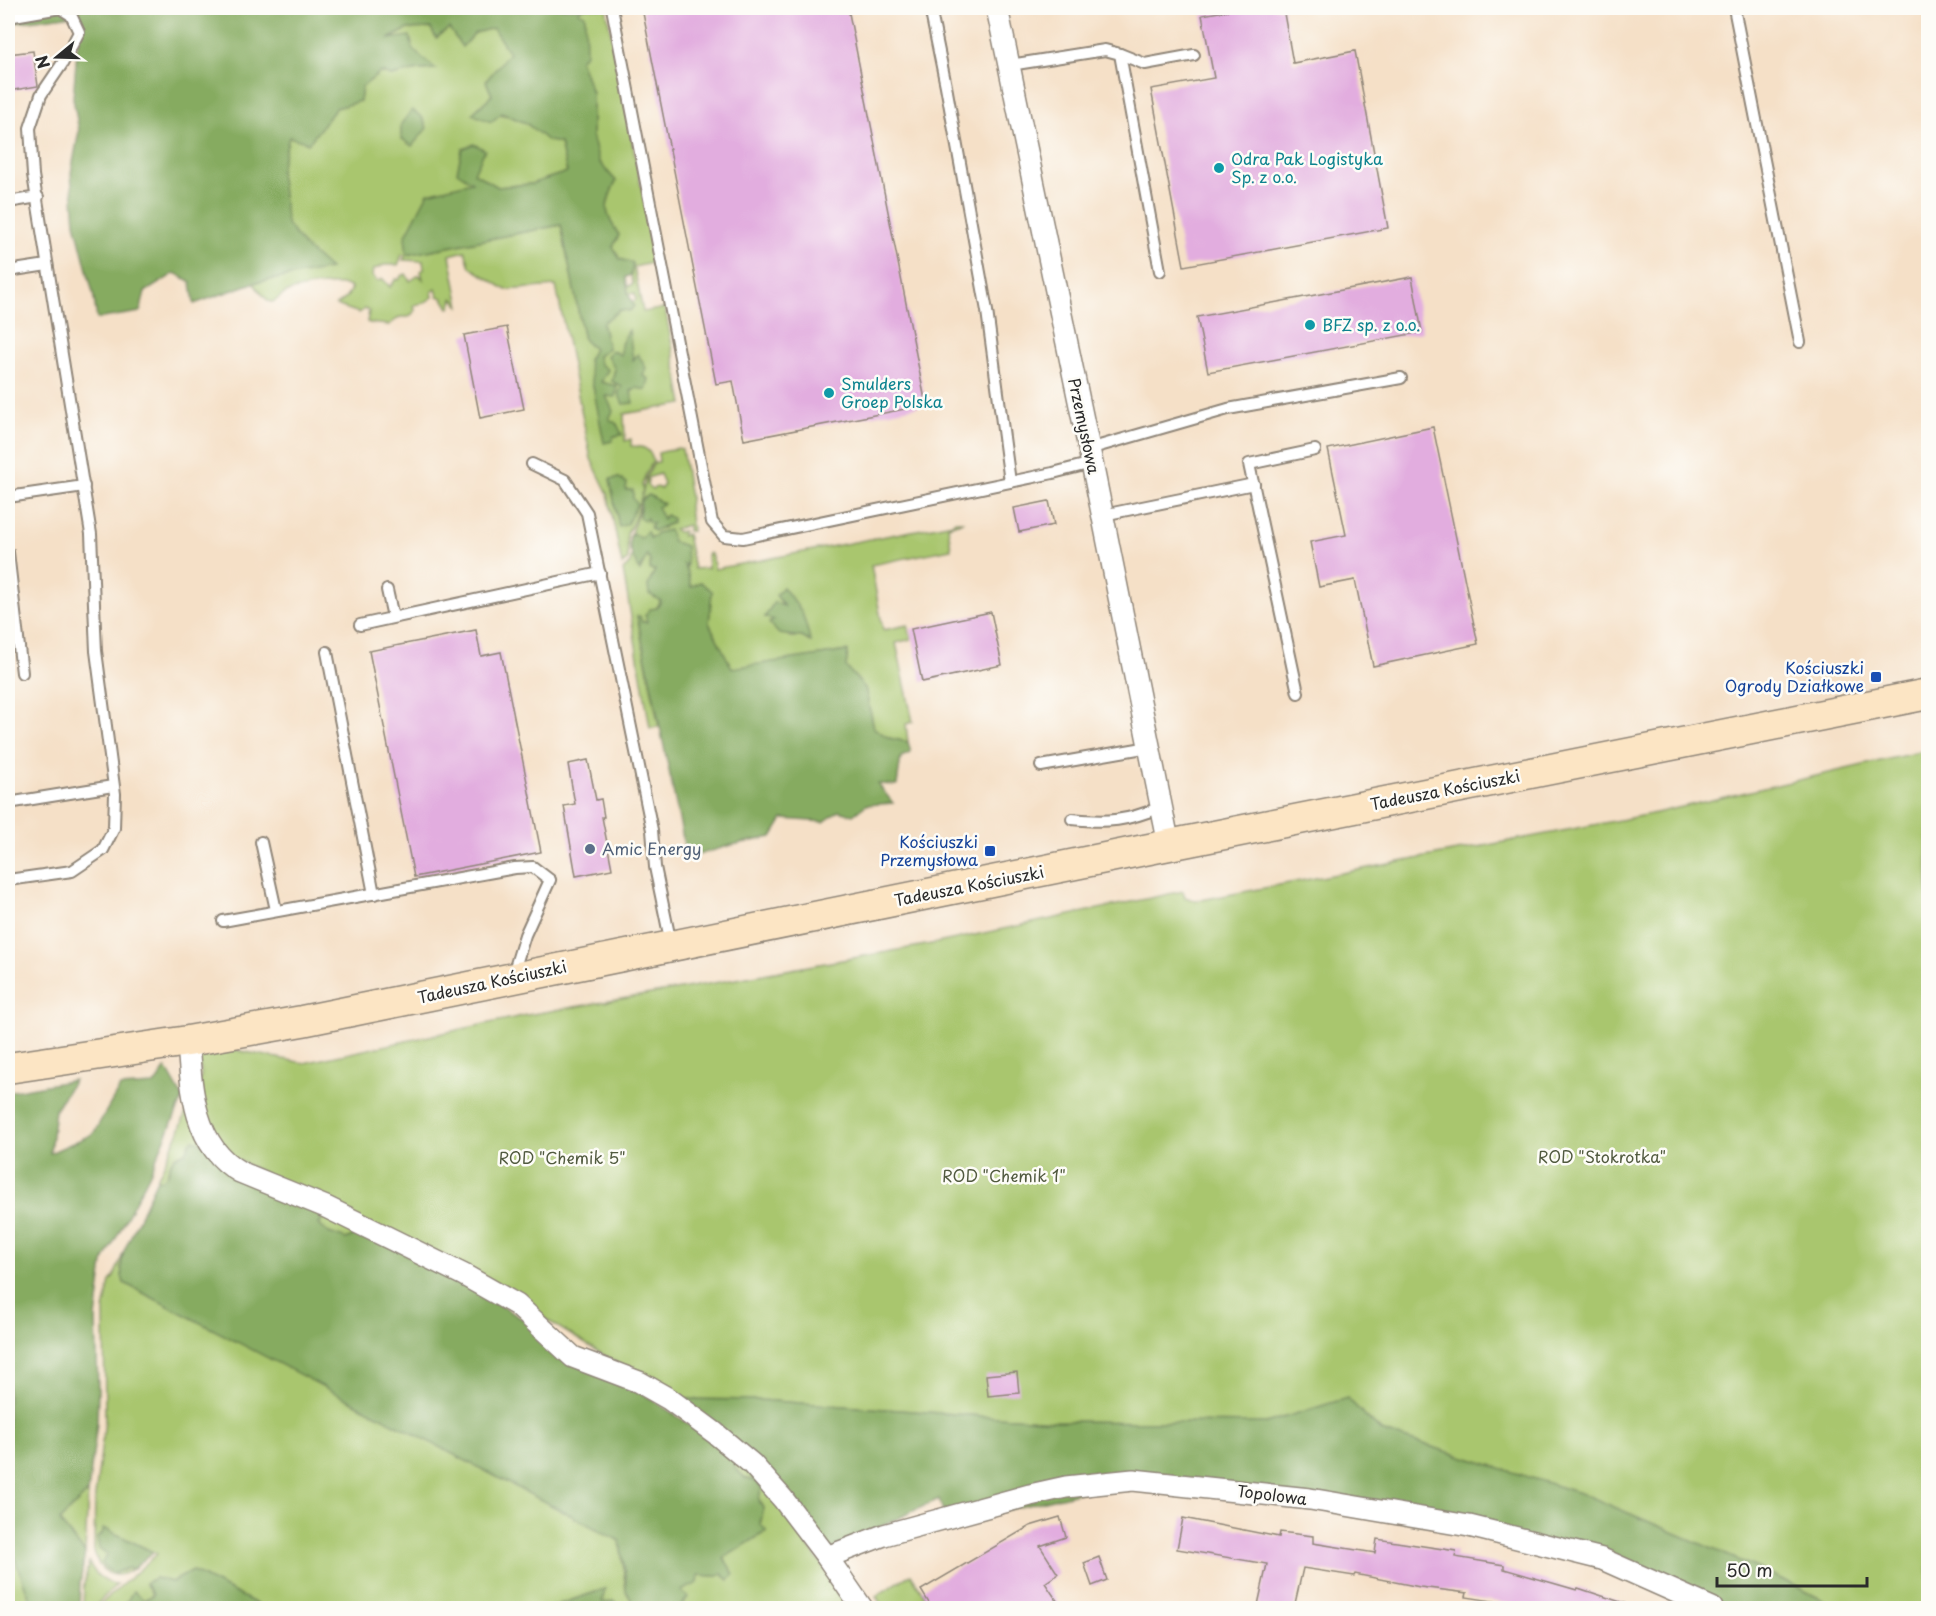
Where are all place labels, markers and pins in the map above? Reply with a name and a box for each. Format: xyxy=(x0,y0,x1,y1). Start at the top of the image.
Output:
place label: Odra Pak Logistyka Sp. z o.o. xyxy=(1231,146,1383,188)
marker: Odra Pak Logistyka Sp. z o.o. xyxy=(1212,161,1226,175)
place label: BFZ sp. z o.o. xyxy=(1322,312,1420,336)
marker: BFZ sp. z o.o. xyxy=(1303,318,1317,332)
place label: Smulders Groep Polska xyxy=(841,371,943,413)
marker: Smulders Groep Polska xyxy=(822,386,836,400)
place label: Kościuszki Ogrody Działkowe xyxy=(1725,655,1864,697)
marker: Kościuszki Ogrody Działkowe xyxy=(1869,670,1883,684)
place label: Kościuszki Przemysłowa xyxy=(880,829,978,871)
place label: Amic Energy xyxy=(602,836,702,860)
marker: Amic Energy xyxy=(583,842,597,856)
marker: Kościuszki Przemysłowa xyxy=(983,844,997,858)

